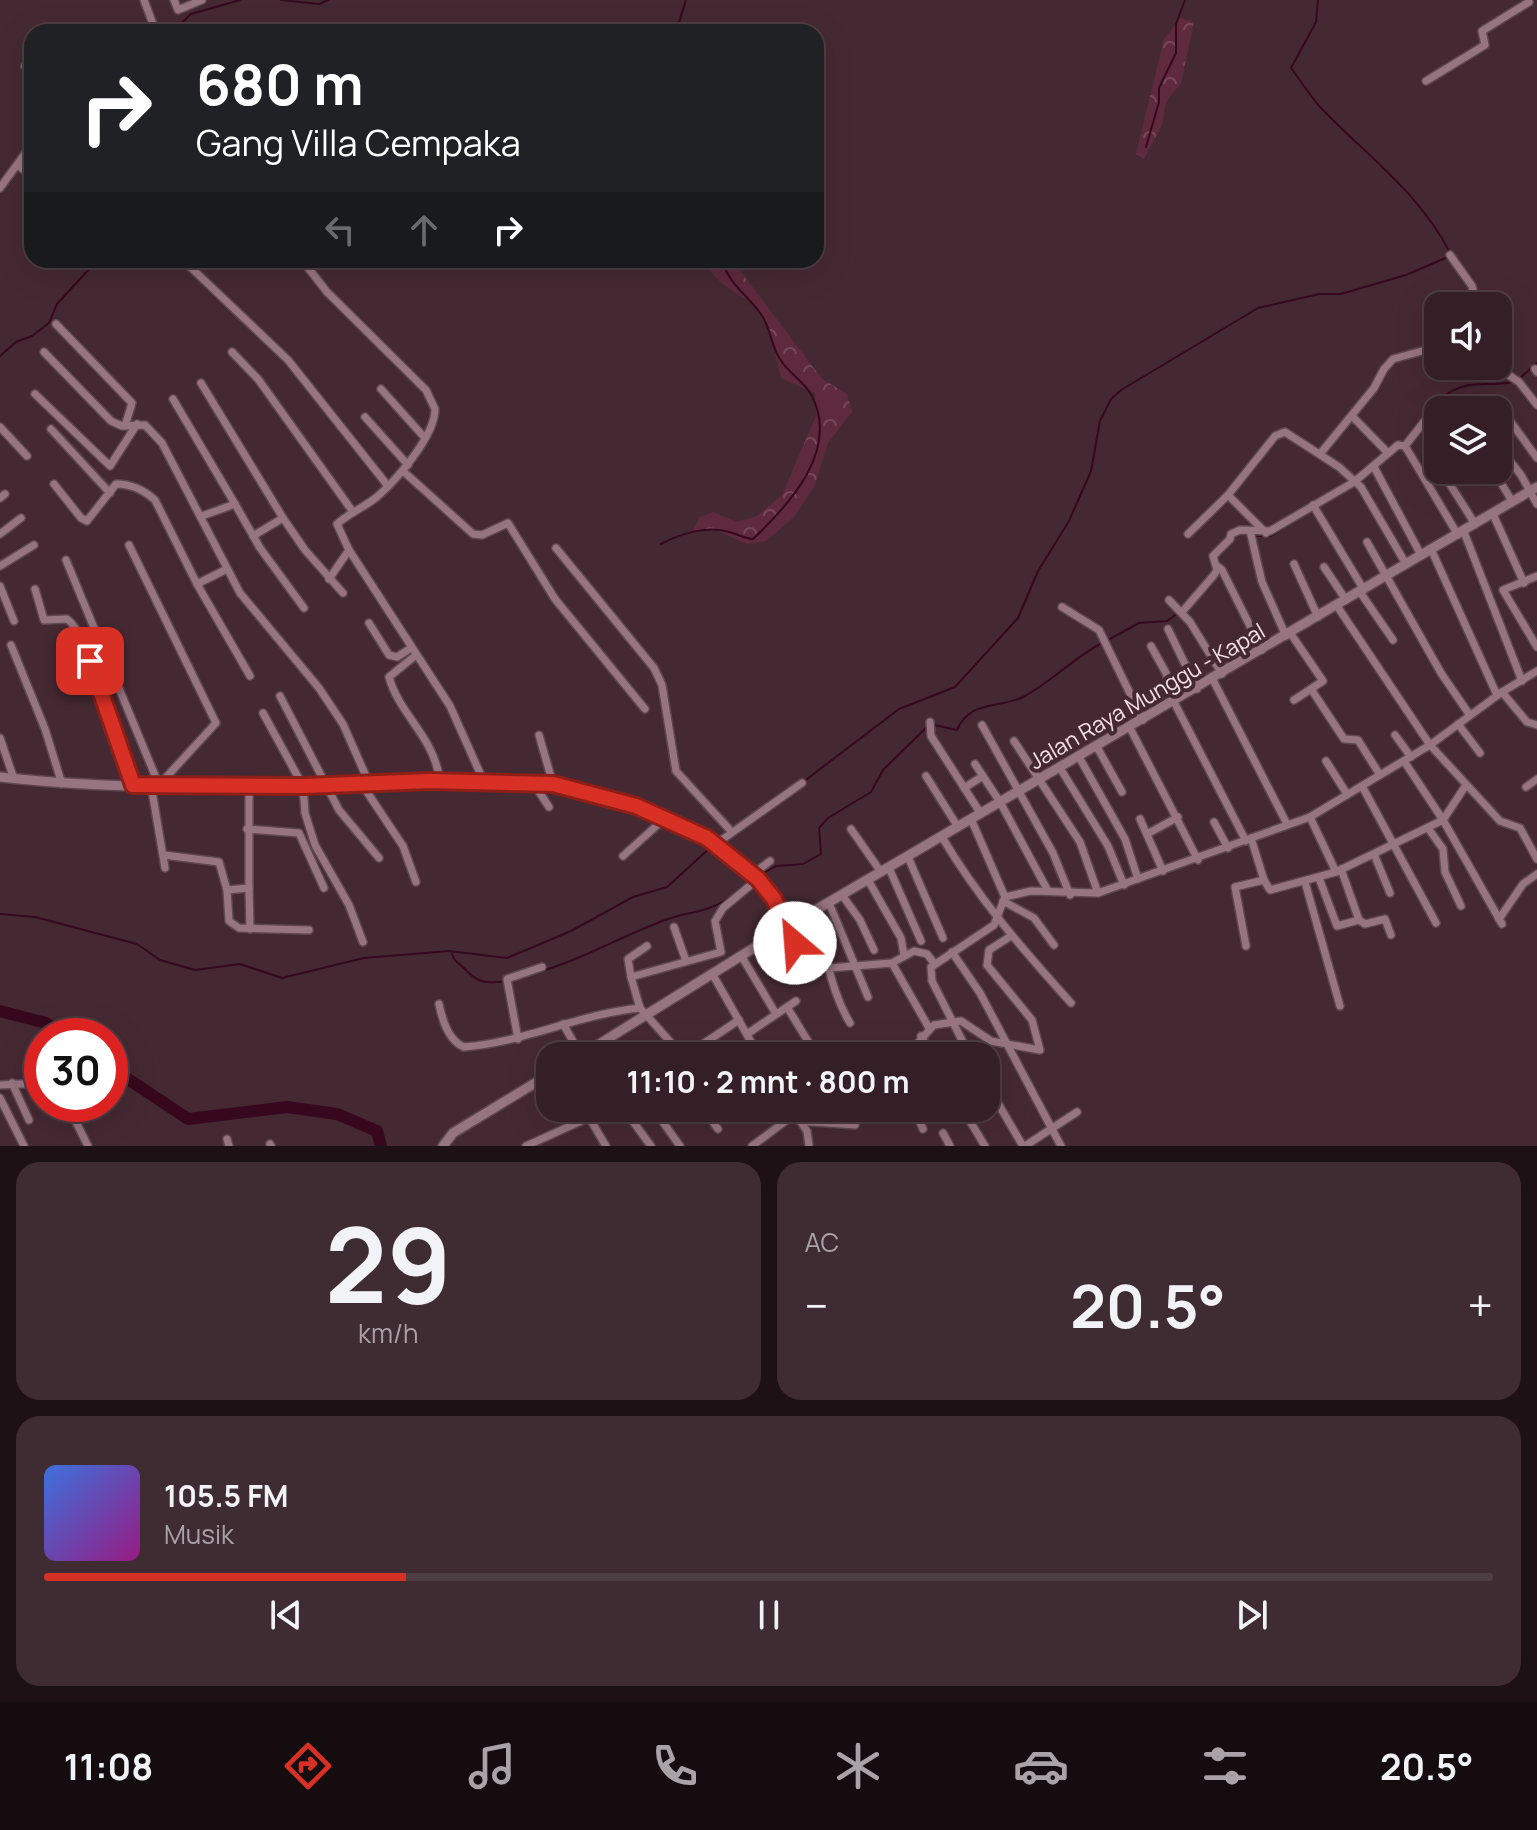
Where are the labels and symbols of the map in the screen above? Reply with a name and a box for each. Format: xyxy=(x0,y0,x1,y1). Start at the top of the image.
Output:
street label: Jalan Raya Munggu - Kapal xyxy=(1023,616,1271,776)
pin xyxy=(56,627,124,695)
position arrow xyxy=(753,901,837,985)
speed limit sign: 30 xyxy=(24,1018,128,1122)

